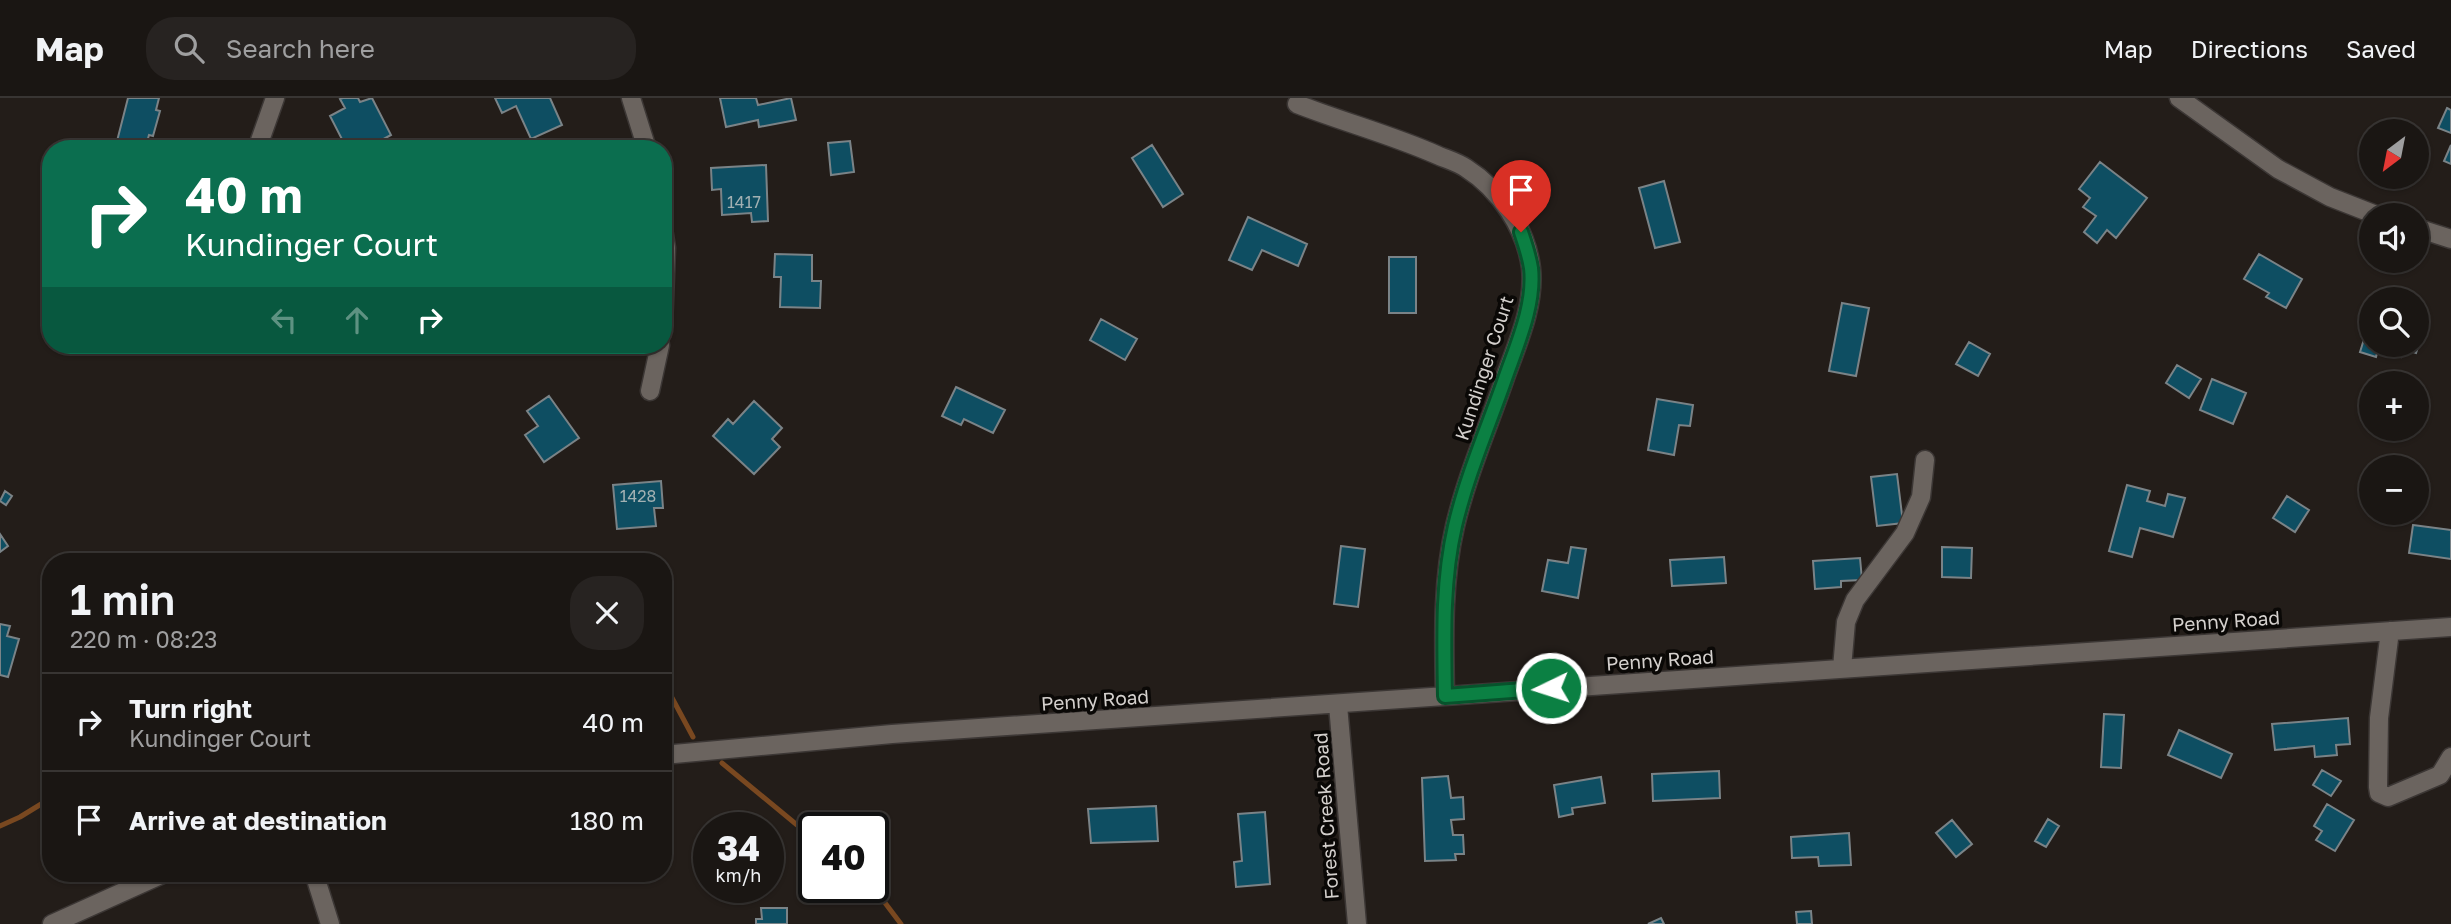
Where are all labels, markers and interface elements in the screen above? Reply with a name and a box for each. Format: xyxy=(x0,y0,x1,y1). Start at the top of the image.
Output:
search box xyxy=(146,17,636,80)
text: Map xyxy=(35,29,104,68)
icon: search xyxy=(170,29,208,67)
text: Search here xyxy=(226,33,375,64)
text: Map xyxy=(2104,34,2153,63)
text: Directions xyxy=(2191,34,2308,63)
text: Saved xyxy=(2346,34,2416,63)
north arrow xyxy=(2359,119,2429,189)
map controls xyxy=(2359,119,2429,525)
pin xyxy=(1491,160,1551,232)
text: 40 m xyxy=(185,165,303,224)
icon: right xyxy=(70,168,161,259)
icon: arrive xyxy=(1502,171,1540,209)
house number: 1417 xyxy=(727,192,761,212)
button: sound xyxy=(2359,203,2429,273)
text: Kundinger Court xyxy=(185,225,438,263)
button: search xyxy=(2359,287,2429,357)
street label: Kundinger Court xyxy=(1449,293,1518,443)
icon: left xyxy=(265,301,303,339)
icon: ahead xyxy=(338,301,376,339)
icon: right xyxy=(411,301,449,339)
button: + xyxy=(2359,371,2429,441)
button: − xyxy=(2359,455,2429,525)
house number: 1428 xyxy=(620,486,656,506)
text: 1 min xyxy=(70,574,175,624)
button: close xyxy=(570,576,644,650)
street label: Penny Road xyxy=(2171,605,2281,636)
text: 220 m · 08:23 xyxy=(70,625,217,653)
street label: Penny Road xyxy=(1605,644,1715,675)
position arrow xyxy=(1514,651,1588,725)
street label: Penny Road xyxy=(1040,684,1150,715)
text: Turn right xyxy=(129,693,252,724)
icon: right xyxy=(70,703,108,741)
text: 40 m xyxy=(583,707,644,738)
text: Kundinger Court xyxy=(129,724,311,752)
street label: Forest Creek Road xyxy=(1308,732,1343,900)
icon: arrive xyxy=(70,801,108,839)
text: Arrive at destination xyxy=(129,805,387,836)
text: 180 m xyxy=(570,805,644,836)
speed limit sign: 40 xyxy=(798,812,889,903)
text: 34 xyxy=(717,827,760,869)
text: km/h xyxy=(716,864,761,886)

